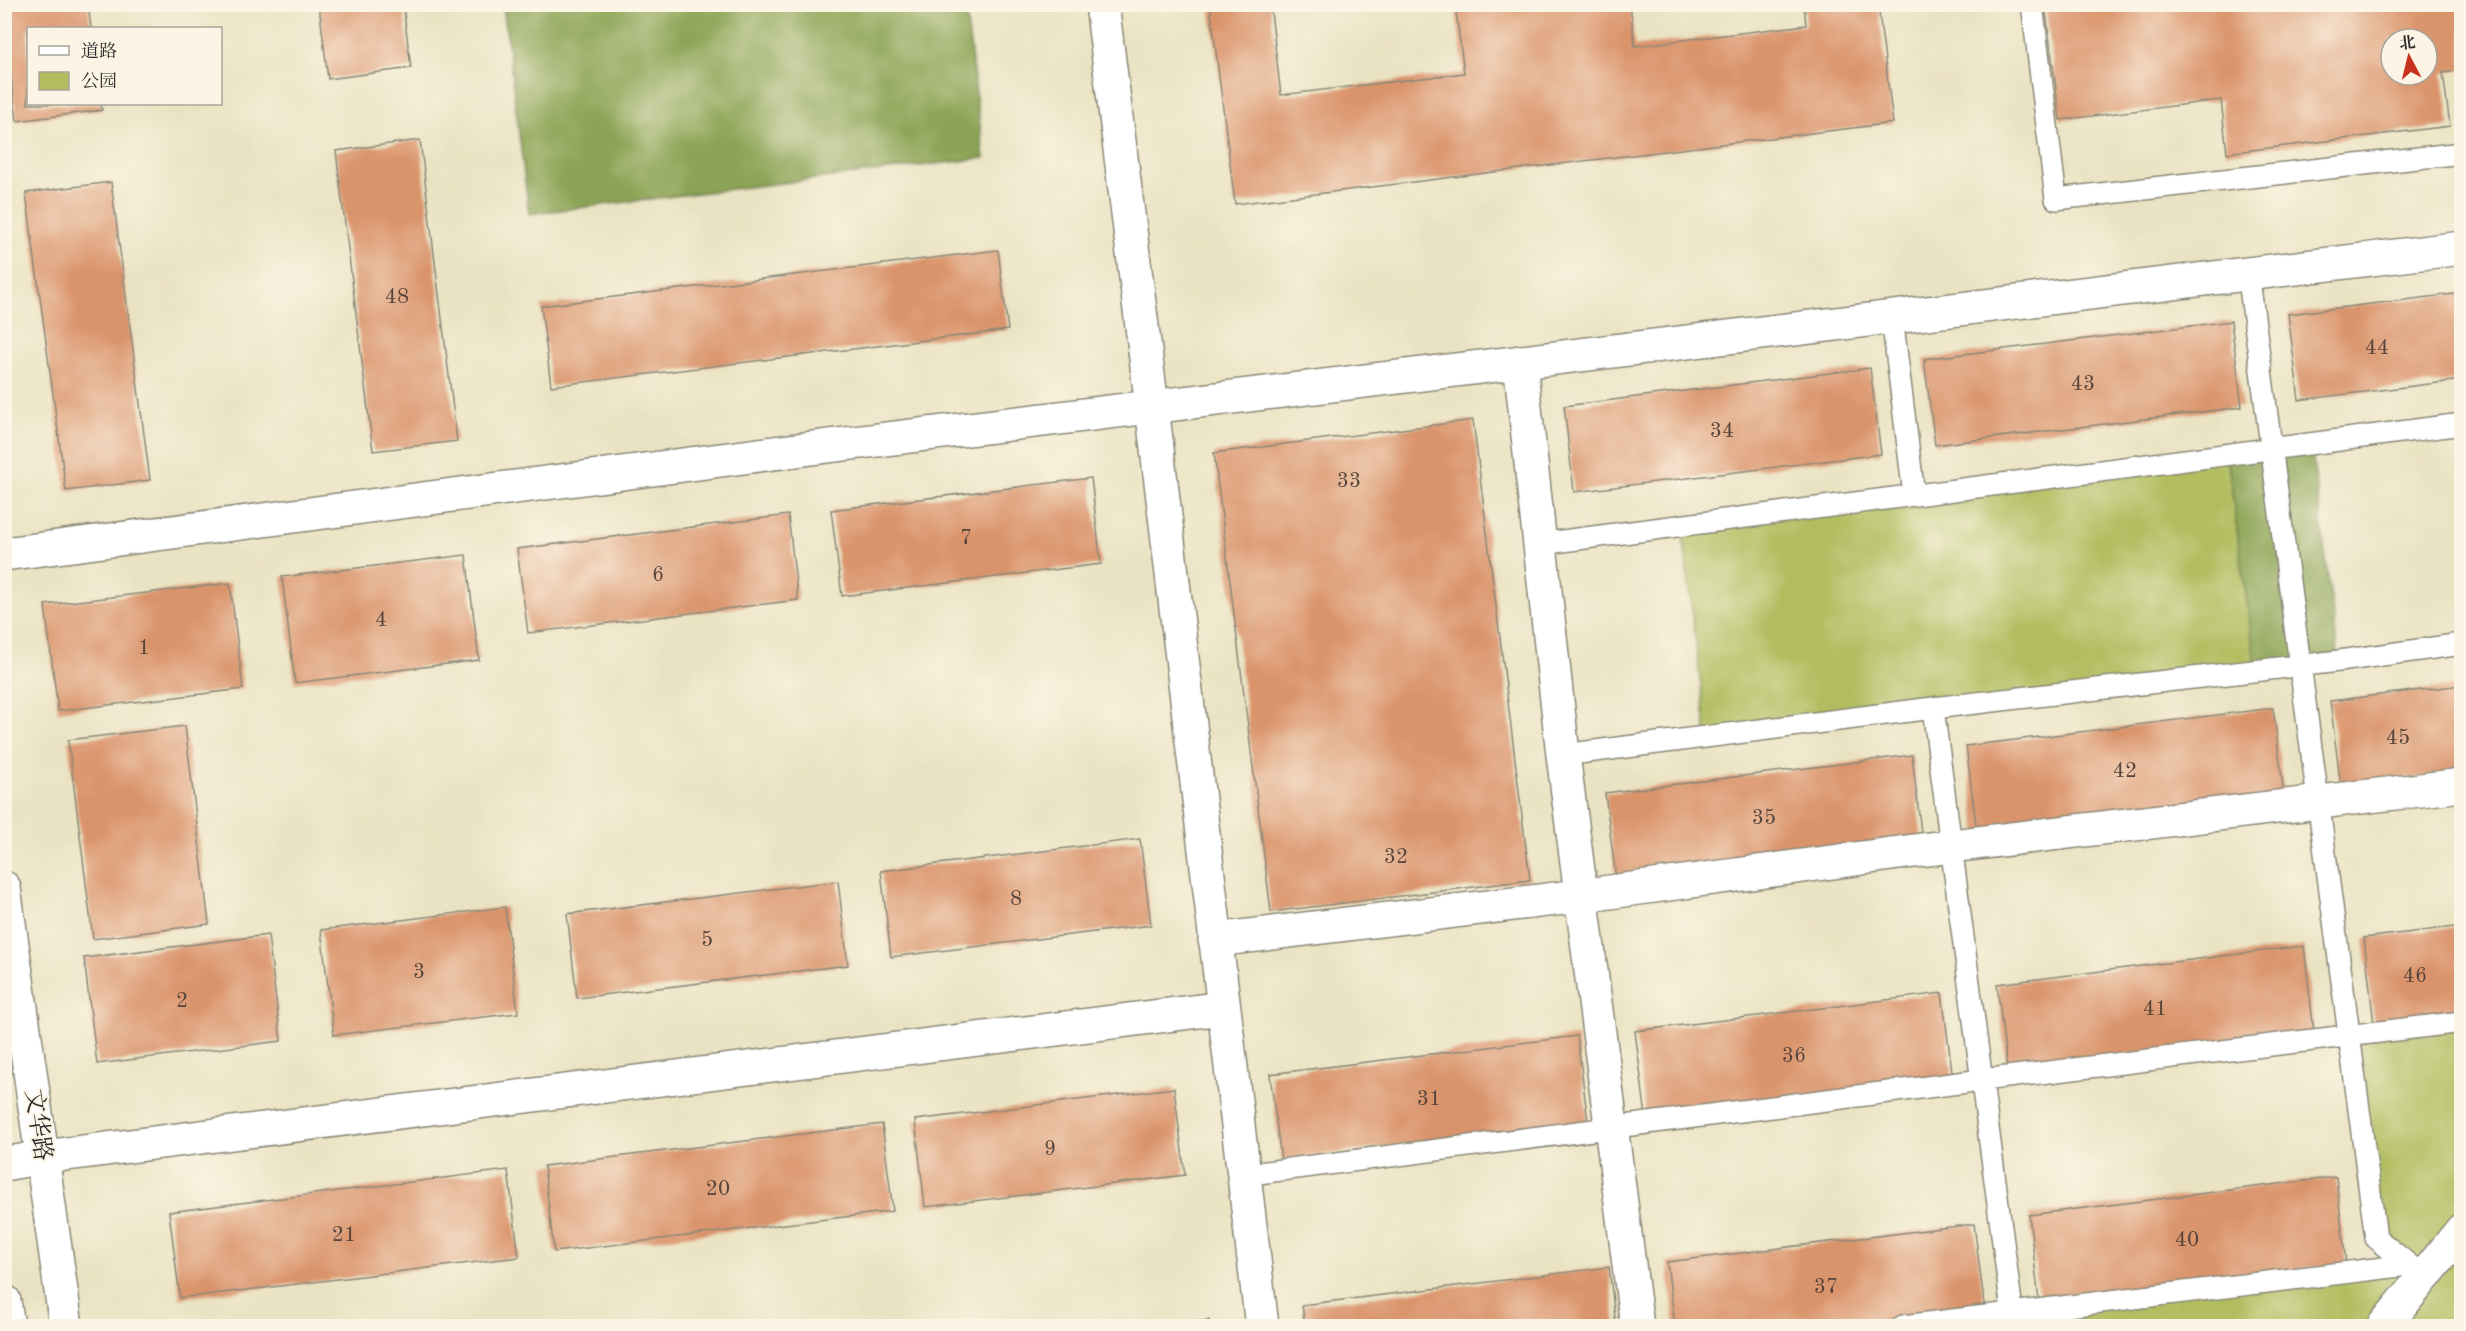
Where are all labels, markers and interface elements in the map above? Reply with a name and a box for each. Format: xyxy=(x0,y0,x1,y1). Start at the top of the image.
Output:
legend xyxy=(27,27,222,105)
north arrow xyxy=(2379,27,2439,87)
text: 北 xyxy=(2398,33,2416,53)
text: 道路 xyxy=(81,41,117,61)
text: 公园 xyxy=(81,72,117,91)
house number: 48 xyxy=(385,287,409,308)
house number: 44 xyxy=(2365,338,2389,359)
house number: 43 xyxy=(2071,374,2095,395)
house number: 34 xyxy=(1710,421,1734,442)
house number: 33 xyxy=(1337,471,1361,492)
house number: 7 xyxy=(960,528,972,549)
house number: 6 xyxy=(652,565,664,586)
house number: 4 xyxy=(375,610,387,631)
house number: 1 xyxy=(138,638,150,659)
house number: 45 xyxy=(2386,728,2410,749)
house number: 42 xyxy=(2113,761,2137,782)
house number: 35 xyxy=(1752,808,1776,829)
house number: 32 xyxy=(1384,847,1408,868)
house number: 8 xyxy=(1010,889,1022,910)
house number: 5 xyxy=(701,930,713,951)
house number: 3 xyxy=(413,962,425,983)
house number: 46 xyxy=(2403,966,2427,987)
house number: 2 xyxy=(176,991,188,1012)
house number: 41 xyxy=(2143,999,2167,1020)
house number: 36 xyxy=(1782,1046,1806,1067)
street label: 文华路 xyxy=(20,1088,57,1163)
house number: 31 xyxy=(1417,1089,1441,1110)
house number: 9 xyxy=(1044,1139,1056,1160)
house number: 20 xyxy=(706,1179,730,1200)
house number: 21 xyxy=(332,1225,356,1246)
house number: 40 xyxy=(2175,1230,2199,1251)
house number: 37 xyxy=(1814,1277,1838,1298)

